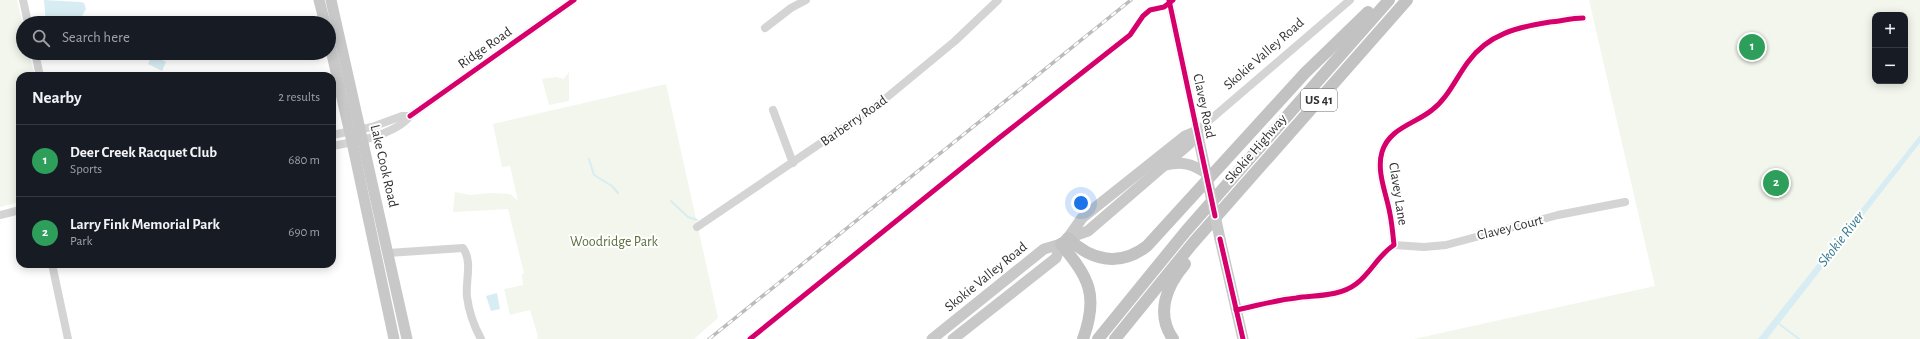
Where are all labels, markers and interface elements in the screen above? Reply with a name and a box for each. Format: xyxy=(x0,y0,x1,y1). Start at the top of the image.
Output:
map controls xyxy=(1872,12,1908,84)
button: + xyxy=(1872,12,1908,48)
search box xyxy=(16,16,336,60)
street label: Skokie Valley Road xyxy=(1221,16,1307,92)
street label: Ridge Road xyxy=(456,25,514,71)
icon: search xyxy=(30,27,52,49)
text: Search here xyxy=(62,30,130,45)
pin: 1 xyxy=(1739,32,1765,62)
button: − xyxy=(1872,48,1908,84)
street label: Clavey Road xyxy=(1190,73,1218,139)
text: Nearby xyxy=(32,89,82,106)
road number: US 41 xyxy=(1301,89,1337,111)
text: 2 results xyxy=(278,91,320,104)
street label: Barberry Road xyxy=(818,93,890,149)
street label: Skokie Highway xyxy=(1222,112,1290,186)
street label: Lake Cook Road xyxy=(368,123,400,209)
text: Deer Creek Racquet Club xyxy=(70,145,217,160)
text: 1 xyxy=(43,154,47,167)
text: 680 m xyxy=(288,154,320,167)
street label: Clavey Lane xyxy=(1386,162,1410,226)
text: Sports xyxy=(70,163,102,176)
pin: 2 xyxy=(1763,168,1789,198)
your location xyxy=(1071,193,1091,213)
water label: Skokie River xyxy=(1815,208,1868,269)
street label: Clavey Court xyxy=(1476,213,1545,243)
text: Larry Fink Memorial Park xyxy=(70,217,220,232)
text: 2 xyxy=(42,226,48,239)
text: 690 m xyxy=(288,226,320,239)
text: Park xyxy=(70,235,92,248)
park label: Woodridge Park xyxy=(570,235,659,249)
street label: Skokie Valley Road xyxy=(942,240,1030,314)

